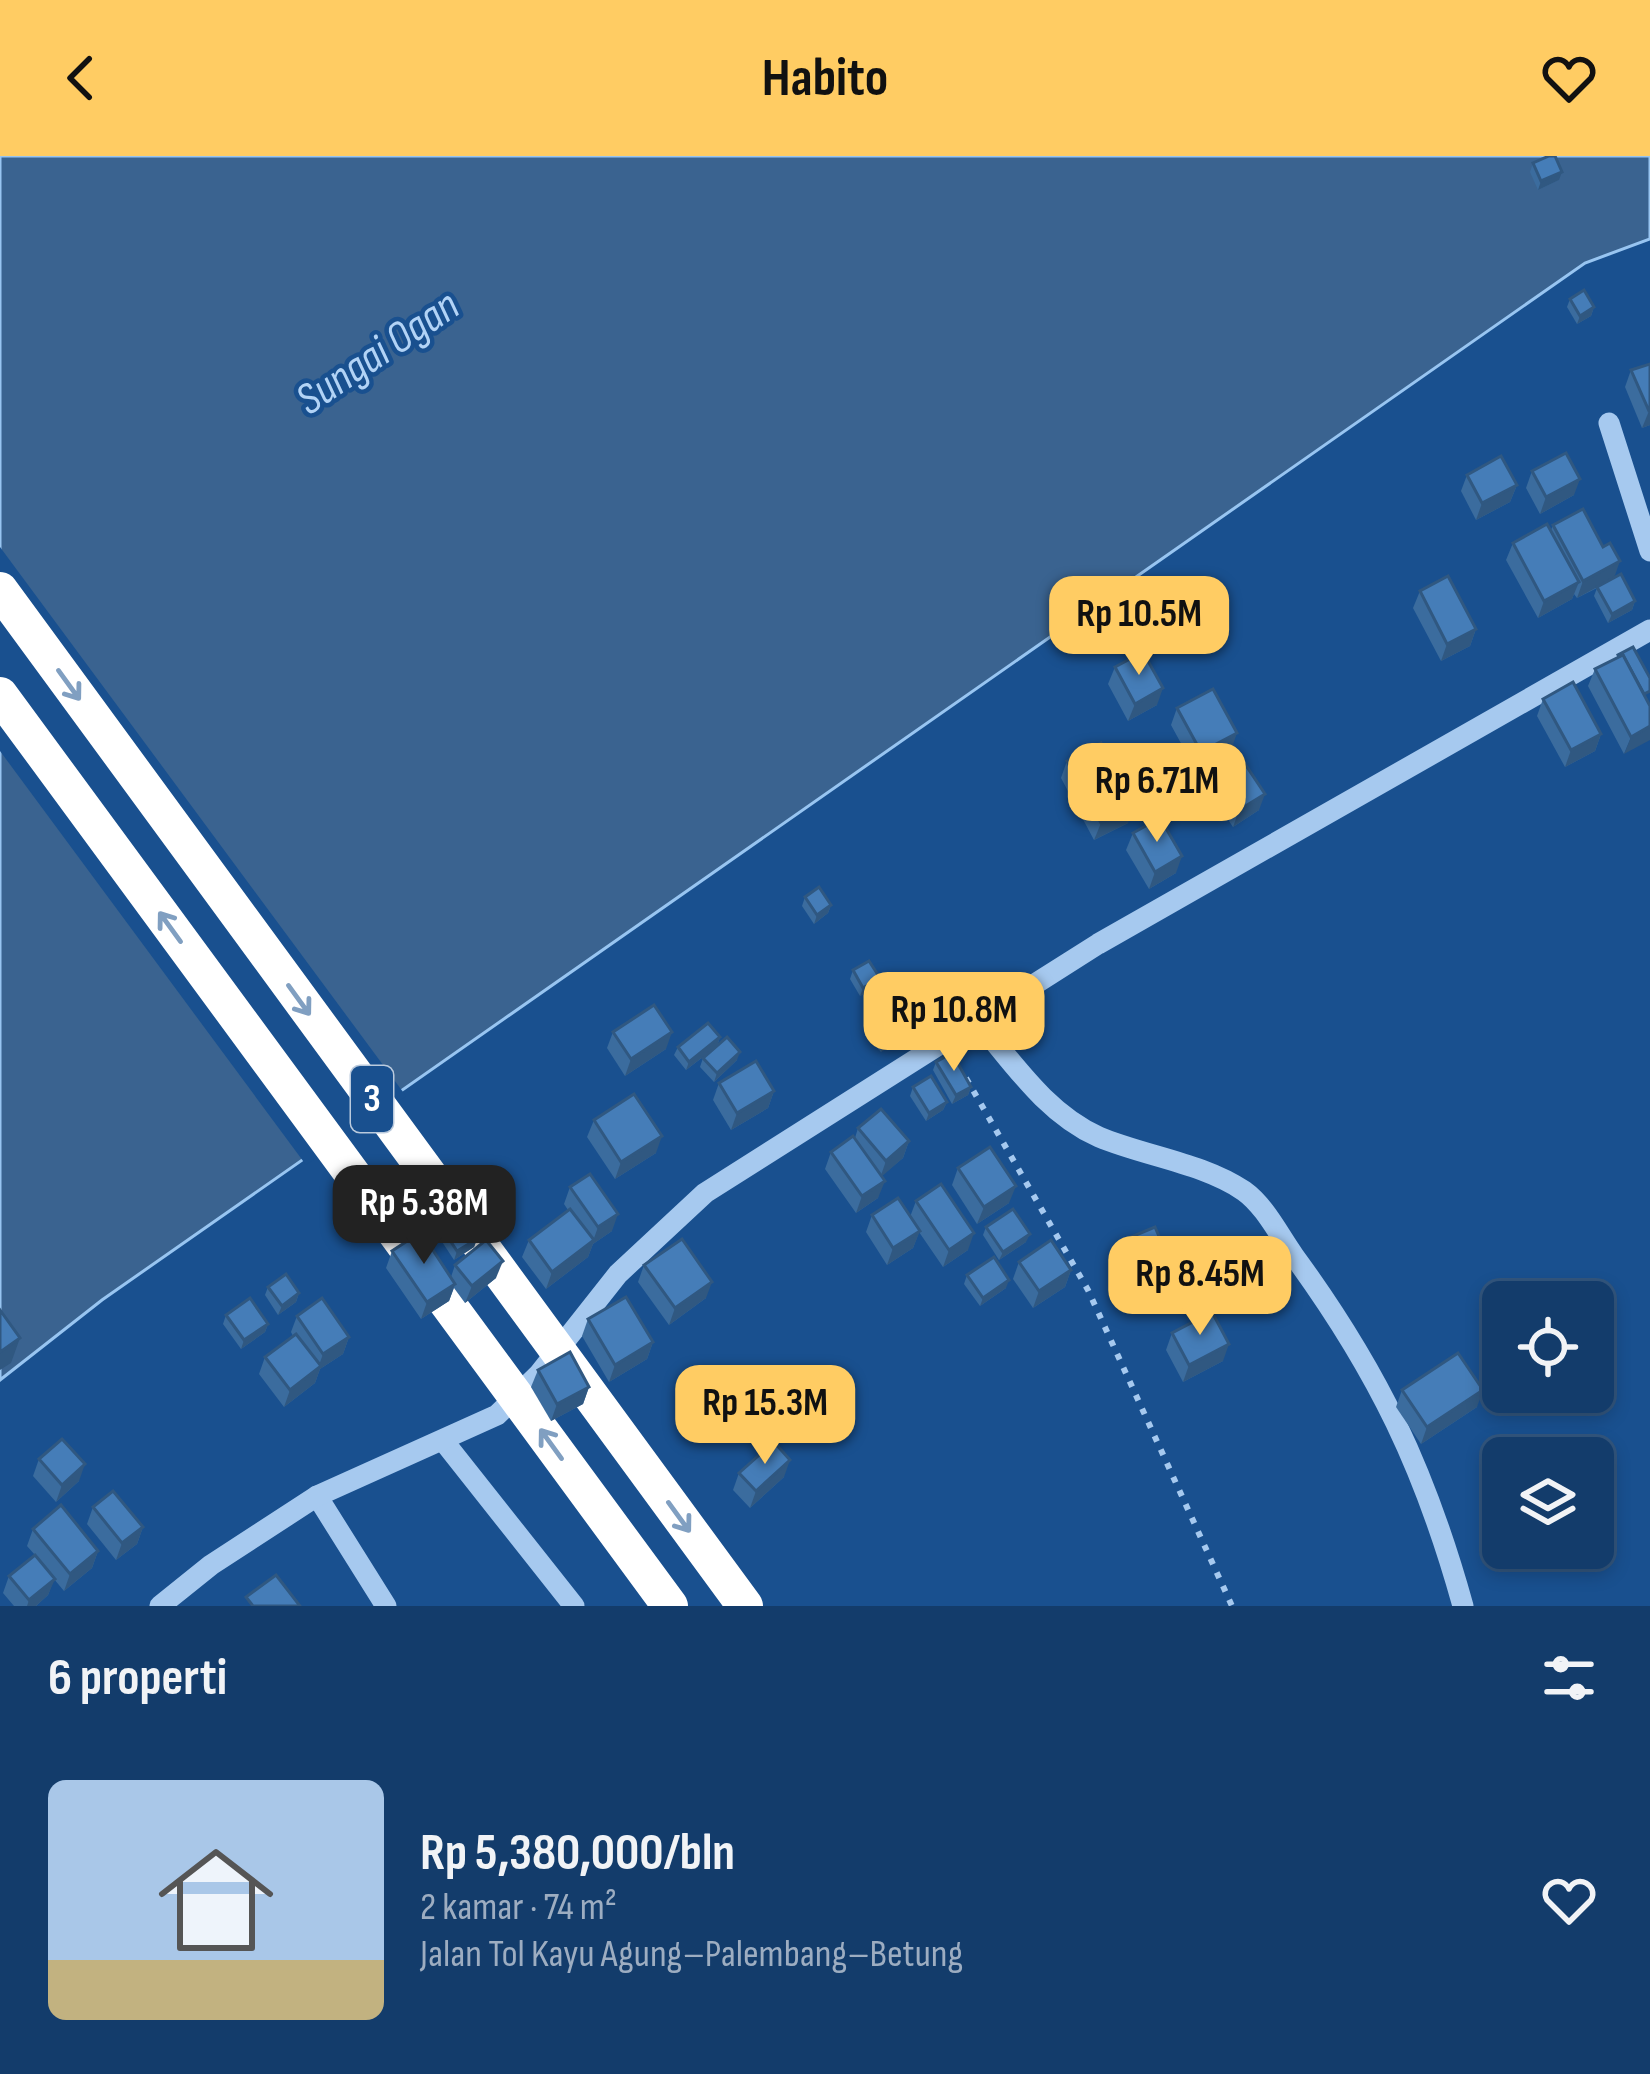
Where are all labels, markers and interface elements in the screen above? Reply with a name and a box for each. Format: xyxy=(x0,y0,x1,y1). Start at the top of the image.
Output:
icon: back xyxy=(48,45,114,111)
icon: heart xyxy=(1536,45,1602,111)
text: Habito xyxy=(762,46,888,111)
water label: Sungai Ogan xyxy=(286,278,470,428)
pin: Rp 10.5M xyxy=(1015,576,1263,678)
text: Rp 10.5M xyxy=(1076,591,1202,638)
one-way arrow xyxy=(56,668,81,701)
pin: Rp 6.71M xyxy=(1033,743,1281,845)
text: Rp 6.71M xyxy=(1095,758,1219,805)
one-way arrow xyxy=(158,911,184,944)
pin: Rp 10.8M xyxy=(830,972,1078,1074)
one-way arrow xyxy=(286,983,312,1016)
text: Rp 10.8M xyxy=(891,987,1017,1034)
road number: 3 xyxy=(351,1066,393,1132)
pin: Rp 5.38M xyxy=(300,1165,548,1267)
text: Rp 5.38M xyxy=(360,1180,488,1227)
pin: Rp 8.45M xyxy=(1076,1236,1324,1338)
text: Rp 8.45M xyxy=(1135,1251,1265,1298)
map controls xyxy=(1482,1281,1614,1569)
button: locate xyxy=(1482,1281,1614,1413)
pin: Rp 15.3M xyxy=(641,1365,889,1467)
text: Rp 15.3M xyxy=(702,1380,828,1427)
one-way arrow xyxy=(538,1428,564,1461)
button: layers xyxy=(1482,1437,1614,1569)
one-way arrow xyxy=(666,1500,692,1533)
icon: filters xyxy=(1536,1645,1602,1711)
text: 6 properti xyxy=(48,1648,227,1709)
text: Rp 5,380,000/bln xyxy=(420,1823,735,1884)
icon: home xyxy=(144,1828,288,1972)
icon: heart xyxy=(1536,1867,1602,1933)
text: 2 kamar · 74 m² xyxy=(420,1884,617,1931)
text: Jalan Tol Kayu Agung–Palembang–Betung xyxy=(420,1931,963,1978)

